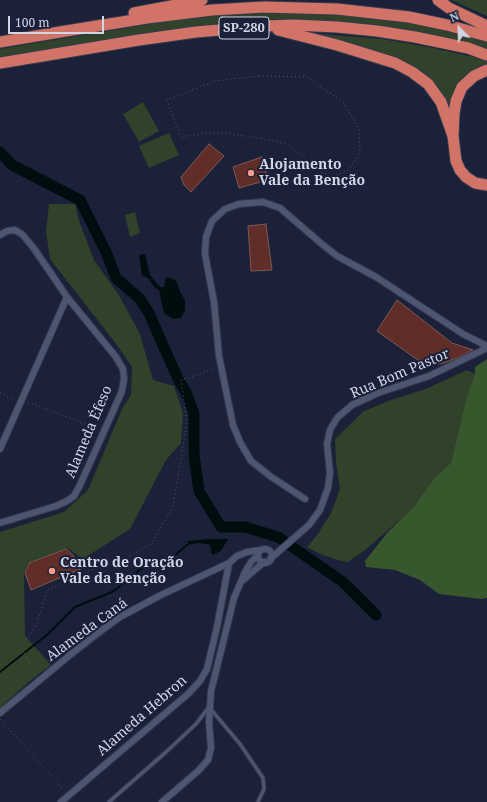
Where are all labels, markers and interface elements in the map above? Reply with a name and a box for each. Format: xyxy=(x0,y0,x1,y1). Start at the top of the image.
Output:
scale bar xyxy=(10,8,106,34)
north arrow xyxy=(439,8,479,48)
text: N xyxy=(447,8,461,25)
text: 100 m xyxy=(15,14,50,31)
road number: SP-280 xyxy=(219,17,269,39)
place label: Alojamento Vale da Benção xyxy=(259,157,365,190)
marker: Alojamento Vale da Benção xyxy=(246,168,256,178)
street label: Rua Bom Pastor xyxy=(348,346,452,402)
street label: Alameda Éfeso xyxy=(62,383,116,481)
place label: Centro de Oração Vale da Benção xyxy=(60,555,184,588)
marker: Centro de Oração Vale da Benção xyxy=(47,566,57,576)
street label: Alameda Caná xyxy=(43,595,131,665)
street label: Alameda Hebron xyxy=(94,672,190,760)

